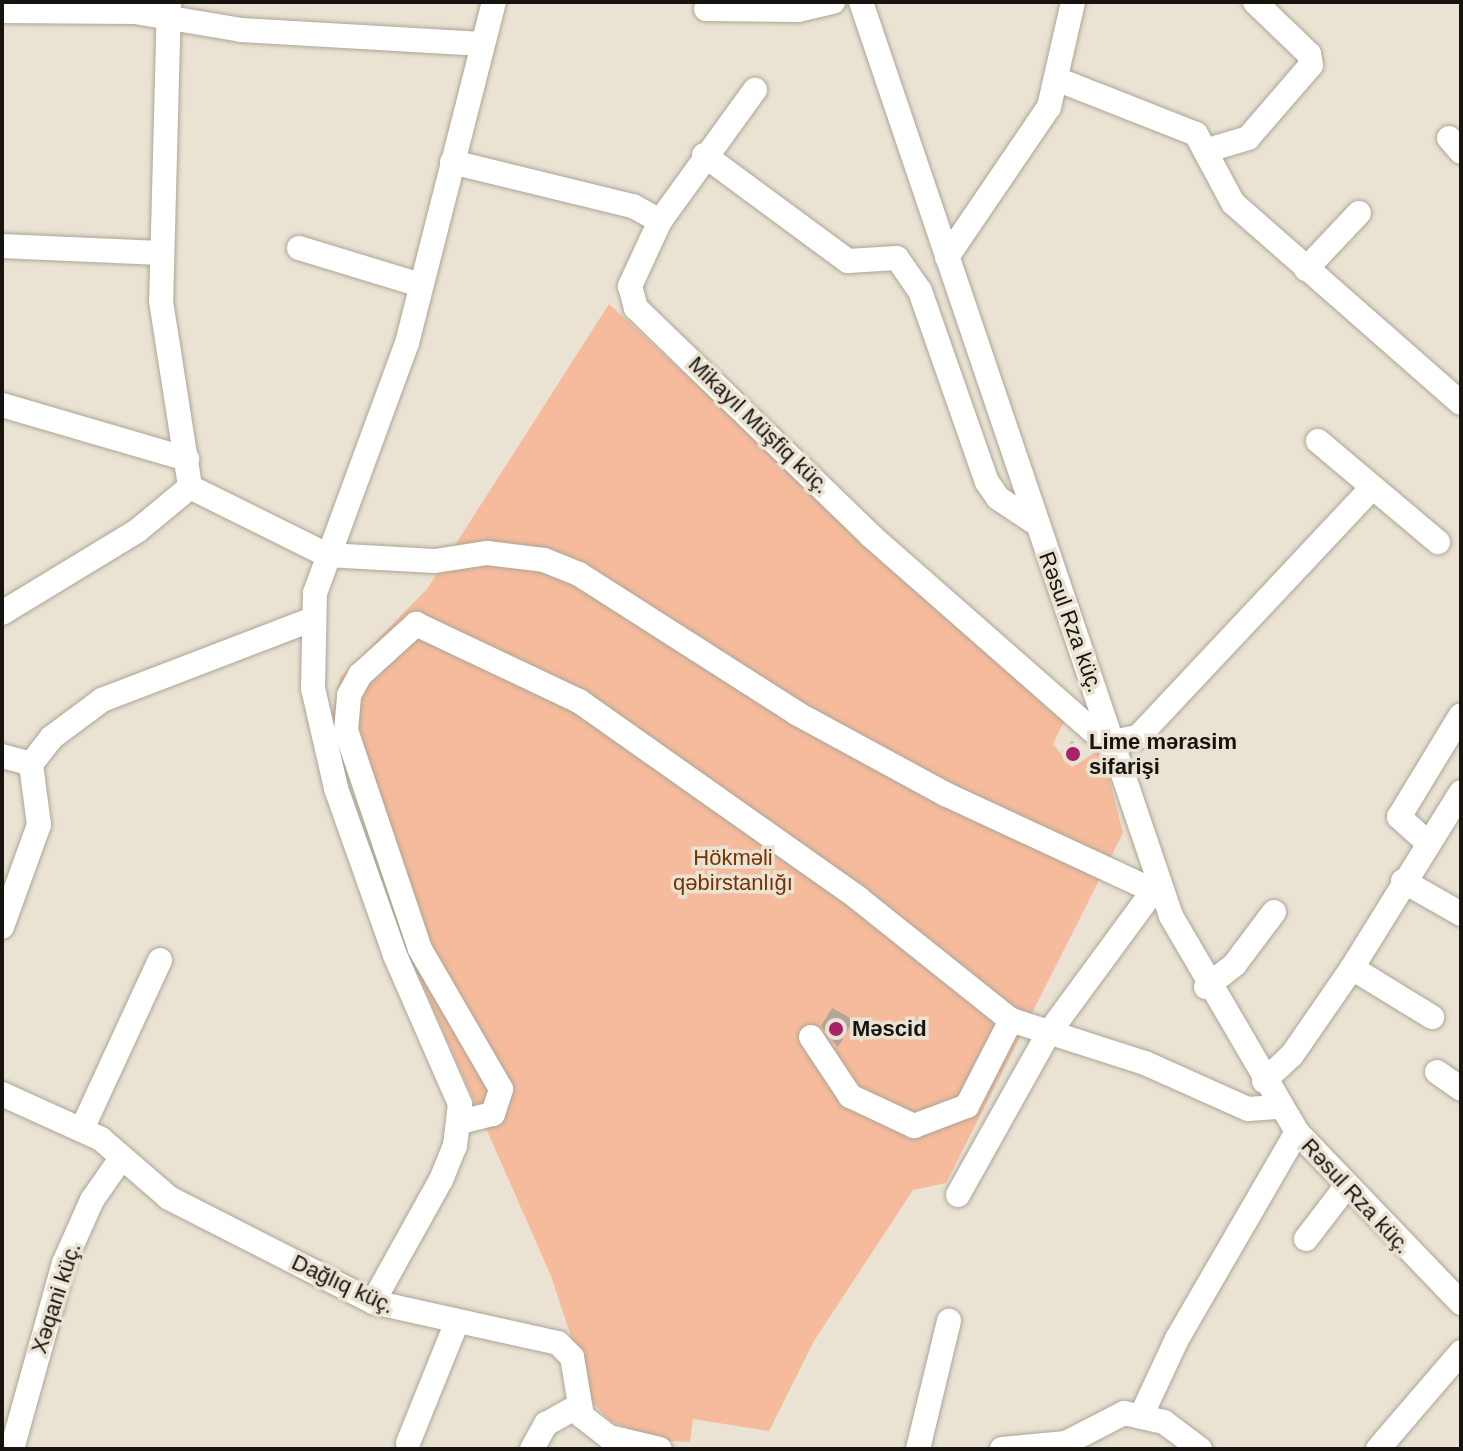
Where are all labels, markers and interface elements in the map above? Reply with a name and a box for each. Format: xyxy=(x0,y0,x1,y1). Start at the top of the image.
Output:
street label: Mikayıl Müşfiq küç. xyxy=(683,351,835,499)
street label: Rəsul Rza küç. xyxy=(1033,548,1109,696)
place label: Lime mərasim sifarişi xyxy=(1089,728,1237,780)
marker: Lime mərasim sifarişi xyxy=(1064,745,1082,763)
park label: Hökməli qəbirstanlığı xyxy=(673,844,793,896)
place label: Məscid xyxy=(852,1016,927,1042)
marker: Məscid xyxy=(827,1020,845,1038)
street label: Rəsul Rza küç. xyxy=(1296,1133,1416,1259)
street label: Xəqani küç. xyxy=(26,1239,86,1357)
street label: Dağlıq küç. xyxy=(288,1249,398,1319)

